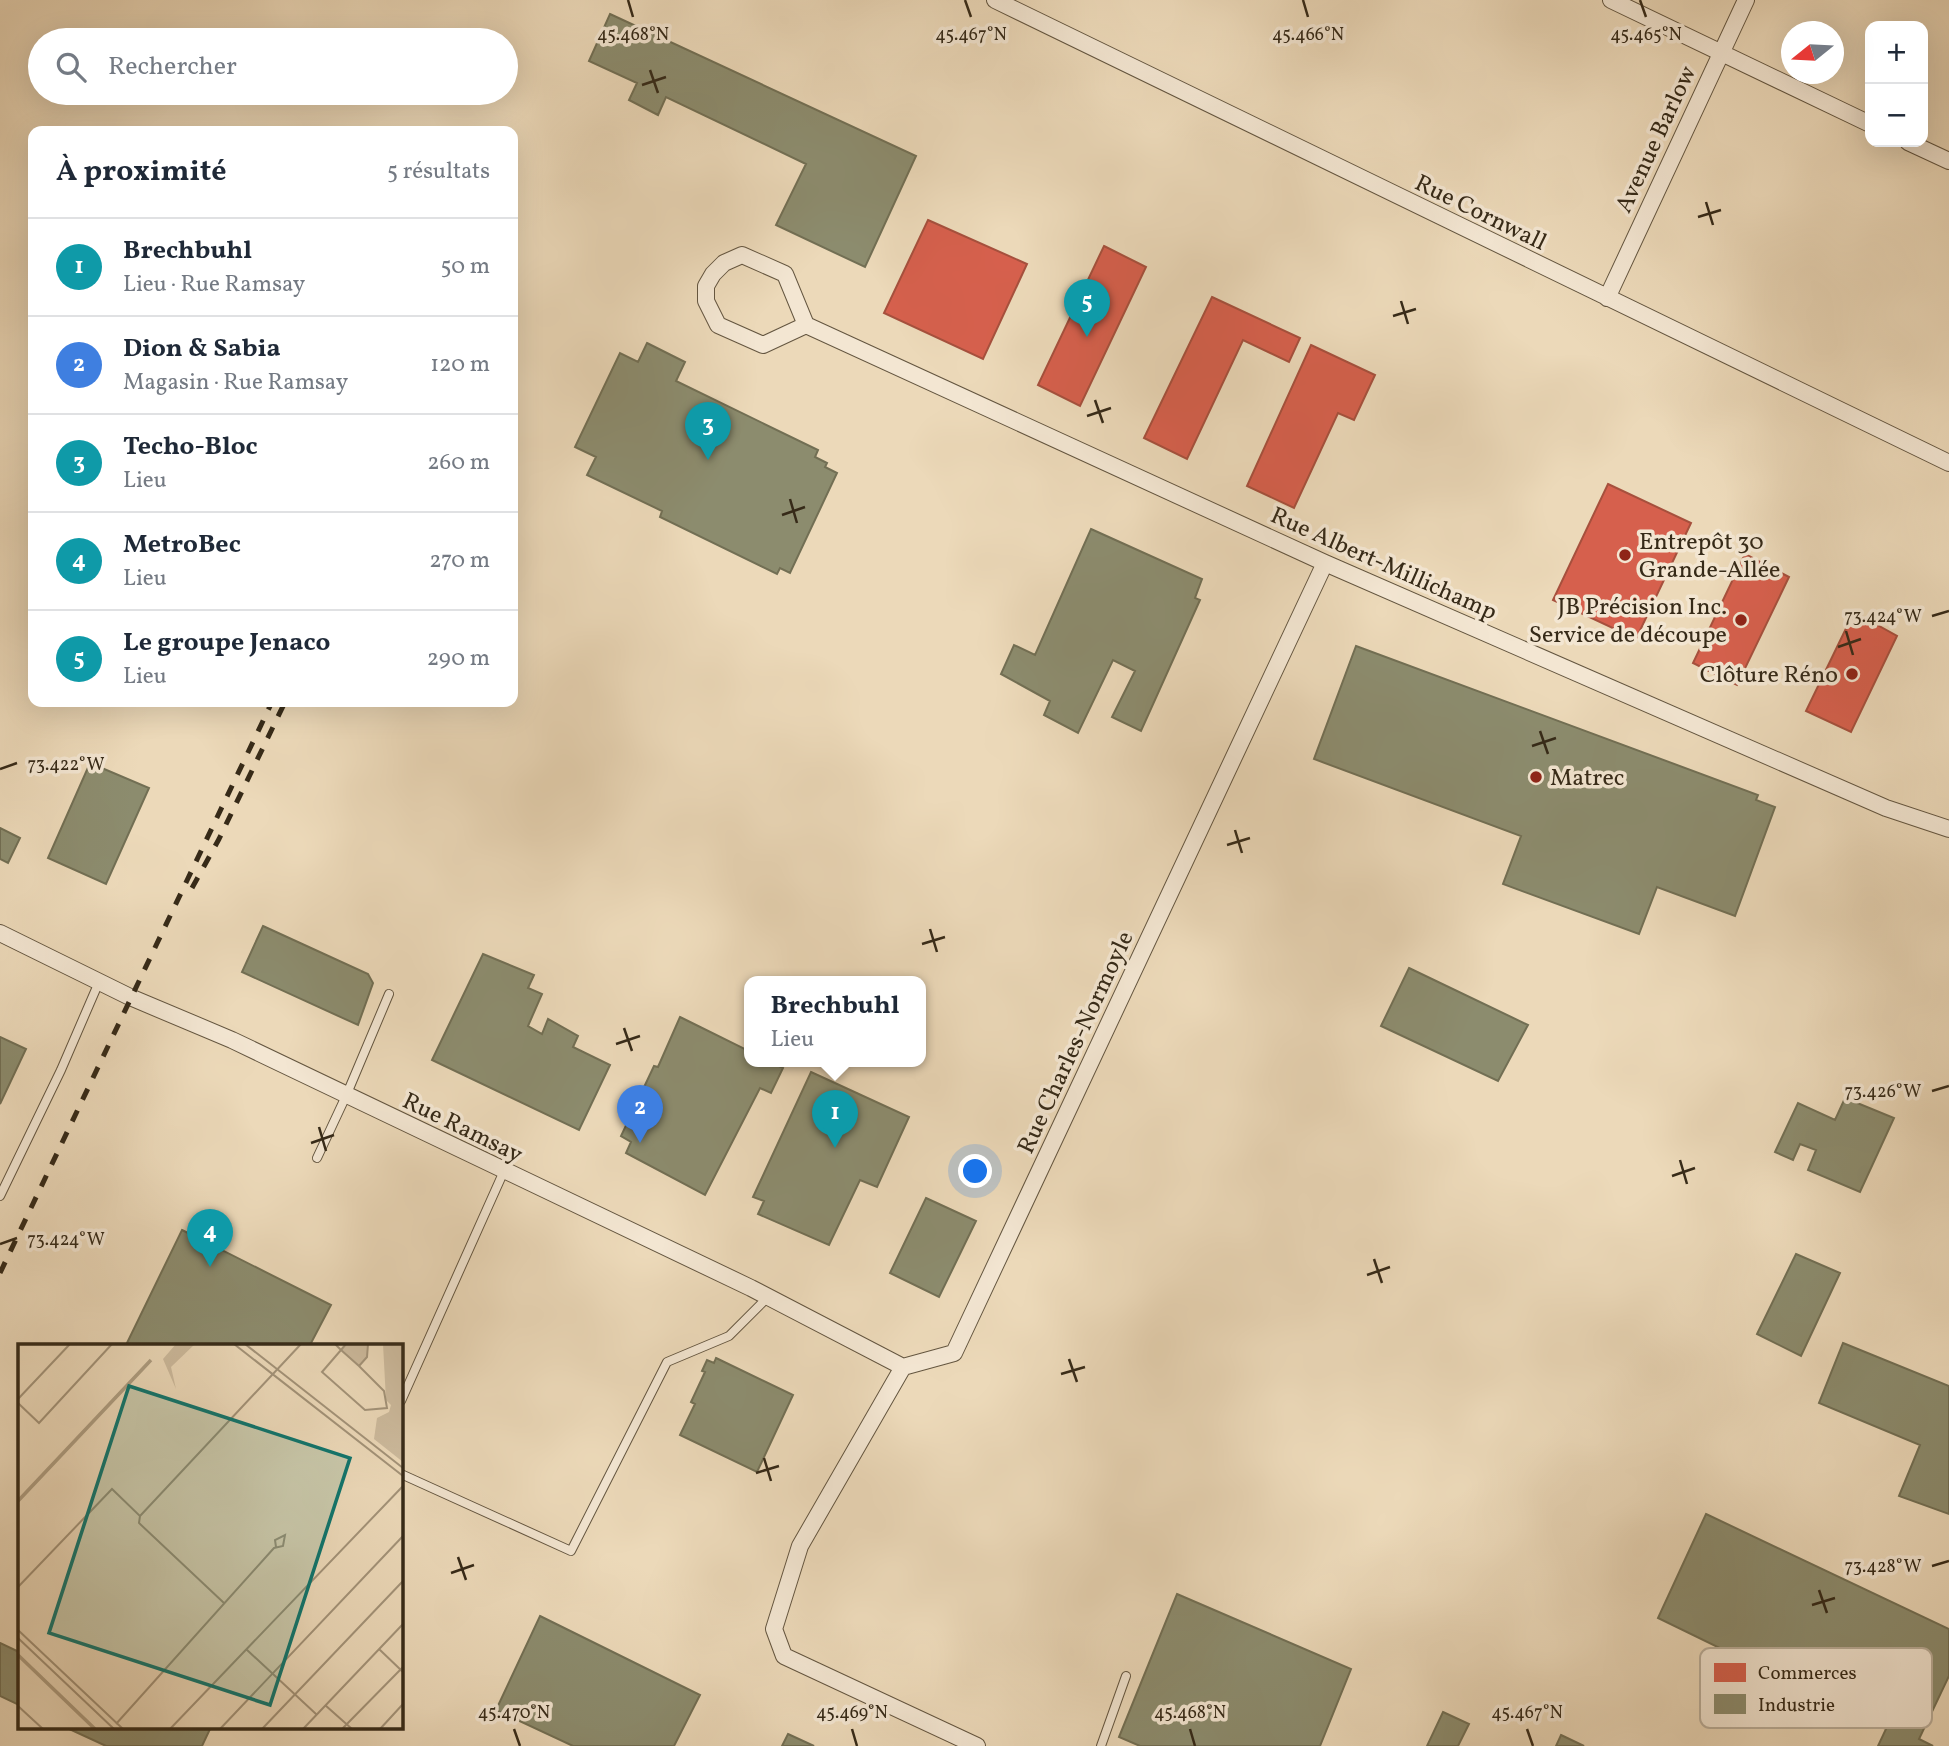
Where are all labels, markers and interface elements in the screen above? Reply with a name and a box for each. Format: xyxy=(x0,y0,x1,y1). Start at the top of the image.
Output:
north arrow xyxy=(1781,21,1844,84)
map controls xyxy=(1865,21,1928,147)
button: + xyxy=(1865,21,1928,84)
text: 45.468°N xyxy=(597,23,669,48)
text: 45.467°N xyxy=(935,23,1007,48)
text: 45.466°N xyxy=(1272,23,1344,48)
text: 45.465°N xyxy=(1610,23,1682,48)
search box xyxy=(28,28,518,105)
icon: search xyxy=(52,48,90,86)
text: Rechercher xyxy=(108,49,237,85)
street label: Avenue Barlow xyxy=(1608,60,1706,219)
button: − xyxy=(1865,84,1928,147)
text: À proximité xyxy=(56,151,227,193)
text: 5 résultats xyxy=(387,156,490,188)
street label: Rue Cornwall xyxy=(1408,167,1552,260)
text: Brechbuhl xyxy=(123,233,252,269)
text: 1 xyxy=(74,251,84,283)
text: 50 m xyxy=(441,251,490,283)
text: Lieu · Rue Ramsay xyxy=(123,269,305,301)
pin: 5 xyxy=(1064,279,1110,337)
text: Dion & Sabia xyxy=(123,331,281,367)
text: 2 xyxy=(73,349,85,381)
text: 120 m xyxy=(430,349,490,381)
text: Magasin · Rue Ramsay xyxy=(123,367,348,399)
pin: 3 xyxy=(685,402,731,460)
text: Techo-Bloc xyxy=(123,429,258,465)
text: 3 xyxy=(73,447,85,479)
text: 260 m xyxy=(427,447,490,479)
text: Lieu xyxy=(123,465,167,497)
street label: Rue Albert-Millichamp xyxy=(1264,500,1502,630)
place label: Entrepôt 30 Grande-Allée xyxy=(1639,526,1780,588)
text: MetroBec xyxy=(123,527,241,563)
text: 4 xyxy=(72,545,86,577)
text: 270 m xyxy=(429,545,490,577)
marker: Entrepôt 30 Grande-Allée xyxy=(1617,547,1633,563)
text: Lieu xyxy=(123,563,167,595)
place label: JB Précision Inc. Service de découpe xyxy=(1529,591,1727,653)
text: 73.424°W xyxy=(1844,605,1922,630)
marker: JB Précision Inc. Service de découpe xyxy=(1733,612,1749,628)
text: Le groupe Jenaco xyxy=(123,625,330,661)
text: 5 xyxy=(73,643,85,675)
text: 290 m xyxy=(427,643,490,675)
place label: Clôture Réno xyxy=(1700,659,1838,693)
text: Lieu xyxy=(123,661,167,693)
marker: Clôture Réno xyxy=(1844,666,1860,682)
text: 73.422°W xyxy=(27,753,105,778)
place label: Matrec xyxy=(1550,762,1625,796)
marker: Matrec xyxy=(1528,769,1544,785)
street label: Rue Charles-Normoyle xyxy=(1010,926,1143,1160)
popup xyxy=(744,976,926,1067)
text: Brechbuhl xyxy=(770,988,900,1024)
text: Lieu xyxy=(770,1024,814,1056)
text: 73.426°W xyxy=(1845,1080,1921,1105)
street label: Rue Ramsay xyxy=(396,1085,528,1173)
pin: 2 xyxy=(617,1085,663,1143)
pin: 1 xyxy=(812,1090,858,1148)
your location xyxy=(958,1154,992,1188)
pin: 4 xyxy=(187,1209,233,1267)
text: 73.424°W xyxy=(27,1228,105,1253)
inset map xyxy=(18,1344,402,1728)
text: 73.428°W xyxy=(1845,1555,1921,1580)
legend xyxy=(1700,1648,1932,1728)
text: Commerces xyxy=(1758,1661,1857,1687)
text: Industrie xyxy=(1758,1693,1835,1719)
text: 45.470°N xyxy=(478,1701,550,1726)
text: 45.469°N xyxy=(816,1701,888,1726)
text: 45.468°N xyxy=(1154,1701,1226,1726)
text: 45.467°N xyxy=(1491,1701,1563,1726)

